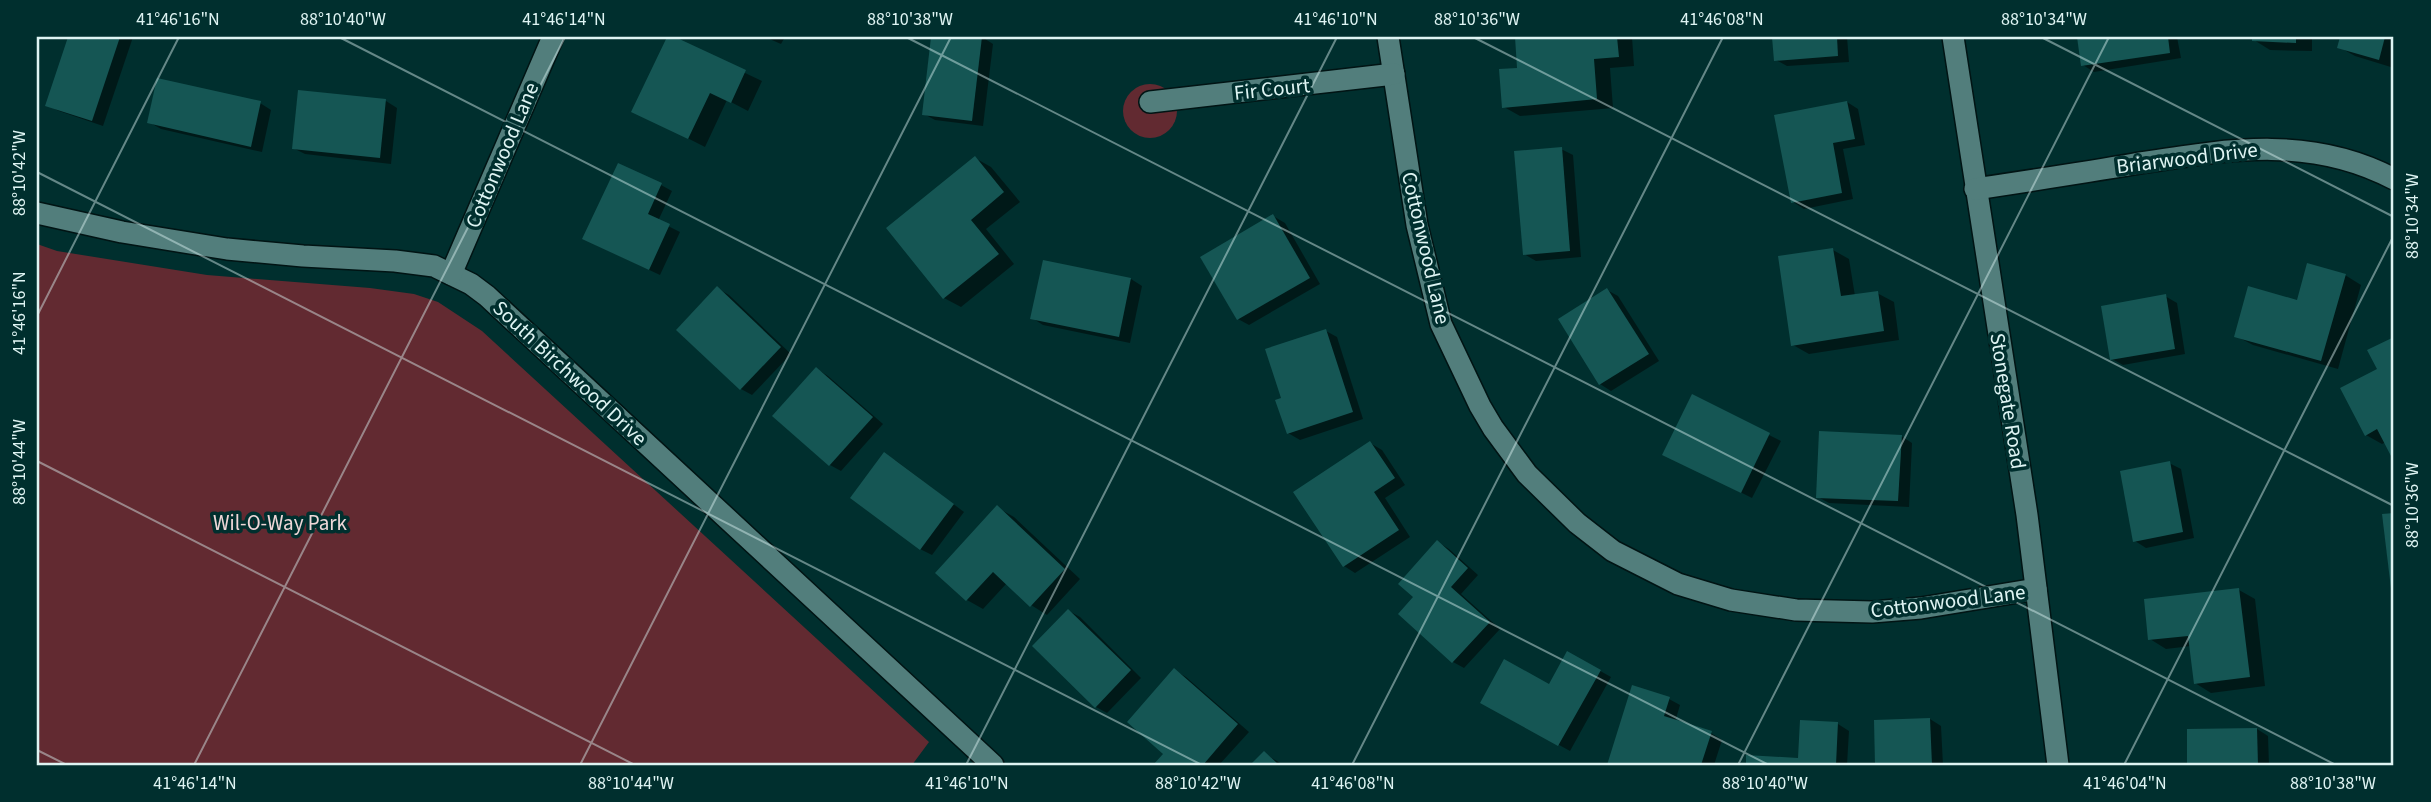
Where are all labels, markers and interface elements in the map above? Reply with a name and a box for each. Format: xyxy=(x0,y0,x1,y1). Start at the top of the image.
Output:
text: 41°46'16"N xyxy=(136,7,220,32)
text: 88°10'40"W xyxy=(300,7,386,32)
text: 41°46'14"N xyxy=(522,7,606,32)
text: 88°10'38"W xyxy=(867,7,953,32)
text: 41°46'10"N xyxy=(1294,7,1378,32)
text: 88°10'36"W xyxy=(1434,7,1520,32)
text: 41°46'08"N xyxy=(1680,7,1764,32)
text: 88°10'34"W xyxy=(2001,7,2087,32)
street label: Fir Court xyxy=(1233,70,1311,108)
street label: Cottonwood Lane xyxy=(458,77,546,233)
text: 88°10'42"W xyxy=(7,130,32,216)
street label: Briarwood Drive xyxy=(2115,134,2259,182)
street label: Cottonwood Lane xyxy=(1394,169,1458,327)
text: 88°10'34"W xyxy=(2400,173,2425,259)
text: 41°46'16"N xyxy=(7,271,32,355)
street label: South Birchwood Drive xyxy=(486,293,654,453)
street label: Stonegate Road xyxy=(1982,331,2034,471)
text: 88°10'44"W xyxy=(7,419,32,505)
text: 88°10'36"W xyxy=(2400,462,2425,548)
park label: Wil-O-Way Park xyxy=(213,508,348,538)
street label: Cottonwood Lane xyxy=(1869,577,2027,625)
text: 41°46'14"N xyxy=(153,771,237,796)
text: 88°10'44"W xyxy=(588,771,674,796)
text: 41°46'10"N xyxy=(925,771,1009,796)
text: 88°10'42"W xyxy=(1155,771,1241,796)
text: 41°46'08"N xyxy=(1311,771,1395,796)
text: 88°10'40"W xyxy=(1722,771,1808,796)
text: 41°46'04"N xyxy=(2083,771,2167,796)
text: 88°10'38"W xyxy=(2290,771,2376,796)

